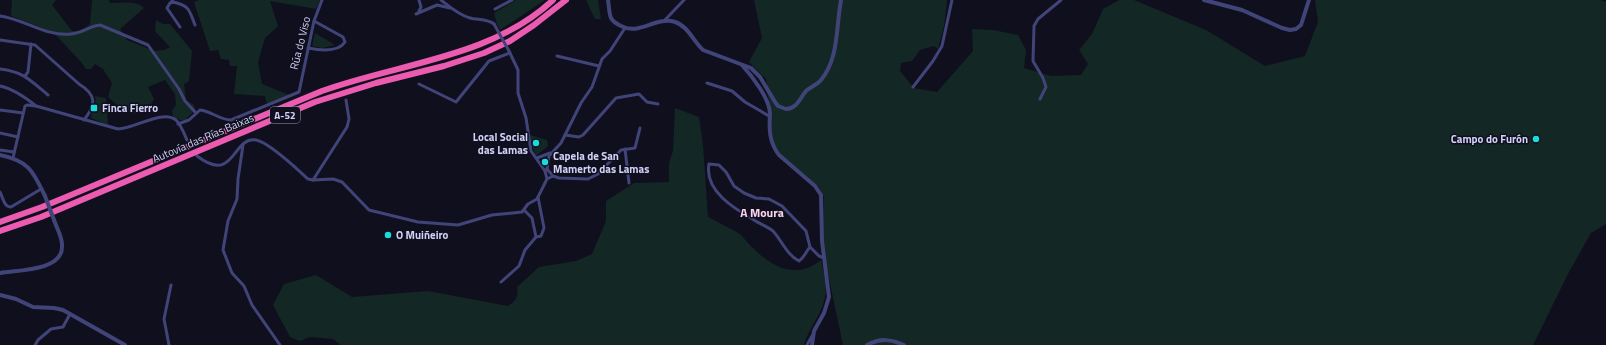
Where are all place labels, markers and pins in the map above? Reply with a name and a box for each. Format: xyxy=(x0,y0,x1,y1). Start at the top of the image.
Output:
place label: Finca Fierro xyxy=(102,100,158,116)
marker: Finca Fierro xyxy=(89,103,99,113)
place label: Local Social das Lamas xyxy=(473,129,528,158)
place label: Campo do Furón xyxy=(1451,131,1528,147)
marker: Campo do Furón xyxy=(1531,134,1541,144)
marker: Local Social das Lamas xyxy=(531,138,541,148)
place label: Capela de San Mamerto das Lamas xyxy=(553,148,649,177)
marker: Capela de San Mamerto das Lamas xyxy=(540,157,550,167)
place label: O Muiñeiro xyxy=(396,227,449,243)
marker: O Muiñeiro xyxy=(383,230,393,240)

